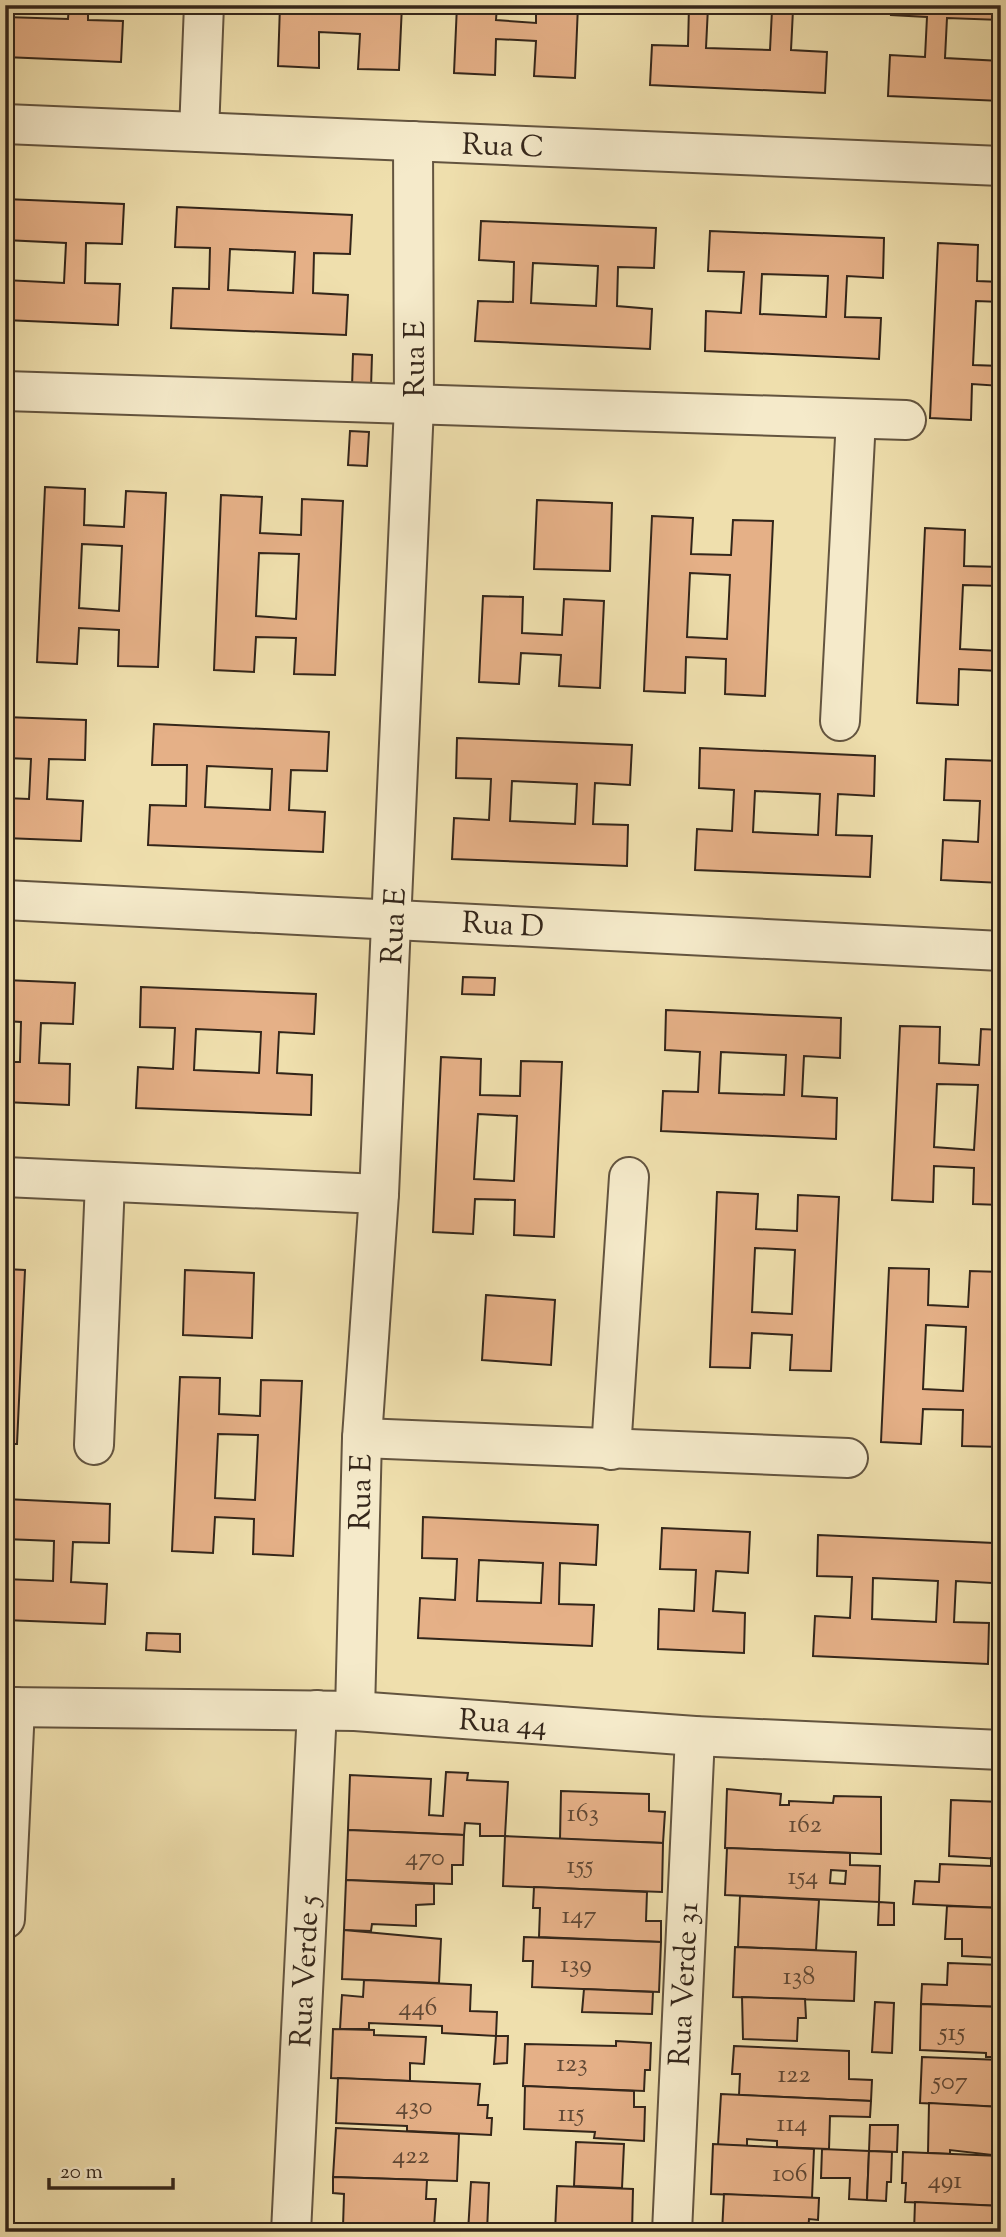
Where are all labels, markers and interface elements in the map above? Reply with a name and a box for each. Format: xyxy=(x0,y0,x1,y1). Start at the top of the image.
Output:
street label: Rua C xyxy=(461,125,545,170)
street label: Rua E xyxy=(395,321,438,397)
street label: Rua E xyxy=(372,887,419,965)
street label: Rua D xyxy=(461,903,545,950)
street label: Rua E xyxy=(340,1454,385,1531)
street label: Rua 44 xyxy=(457,1700,548,1749)
house number: 163 xyxy=(567,1796,599,1833)
house number: 162 xyxy=(788,1807,822,1844)
house number: 470 xyxy=(405,1840,445,1877)
house number: 155 xyxy=(567,1848,594,1885)
house number: 154 xyxy=(788,1859,818,1896)
street label: Rua Verde 5 xyxy=(281,1894,332,2048)
house number: 147 xyxy=(562,1898,596,1935)
street label: Rua Verde 31 xyxy=(660,1901,711,2067)
house number: 139 xyxy=(560,1947,592,1984)
house number: 138 xyxy=(783,1959,815,1996)
house number: 446 xyxy=(399,1990,437,2027)
house number: 515 xyxy=(937,2015,965,2052)
house number: 123 xyxy=(556,2046,588,2083)
house number: 122 xyxy=(777,2057,811,2094)
house number: 507 xyxy=(930,2064,968,2101)
house number: 430 xyxy=(395,2089,433,2126)
house number: 115 xyxy=(558,2096,584,2133)
house number: 114 xyxy=(777,2106,807,2143)
house number: 422 xyxy=(392,2138,430,2175)
scale bar xyxy=(49,2146,173,2190)
house number: 106 xyxy=(772,2156,808,2193)
text: 20 m xyxy=(60,2158,103,2188)
house number: 491 xyxy=(928,2163,962,2200)

